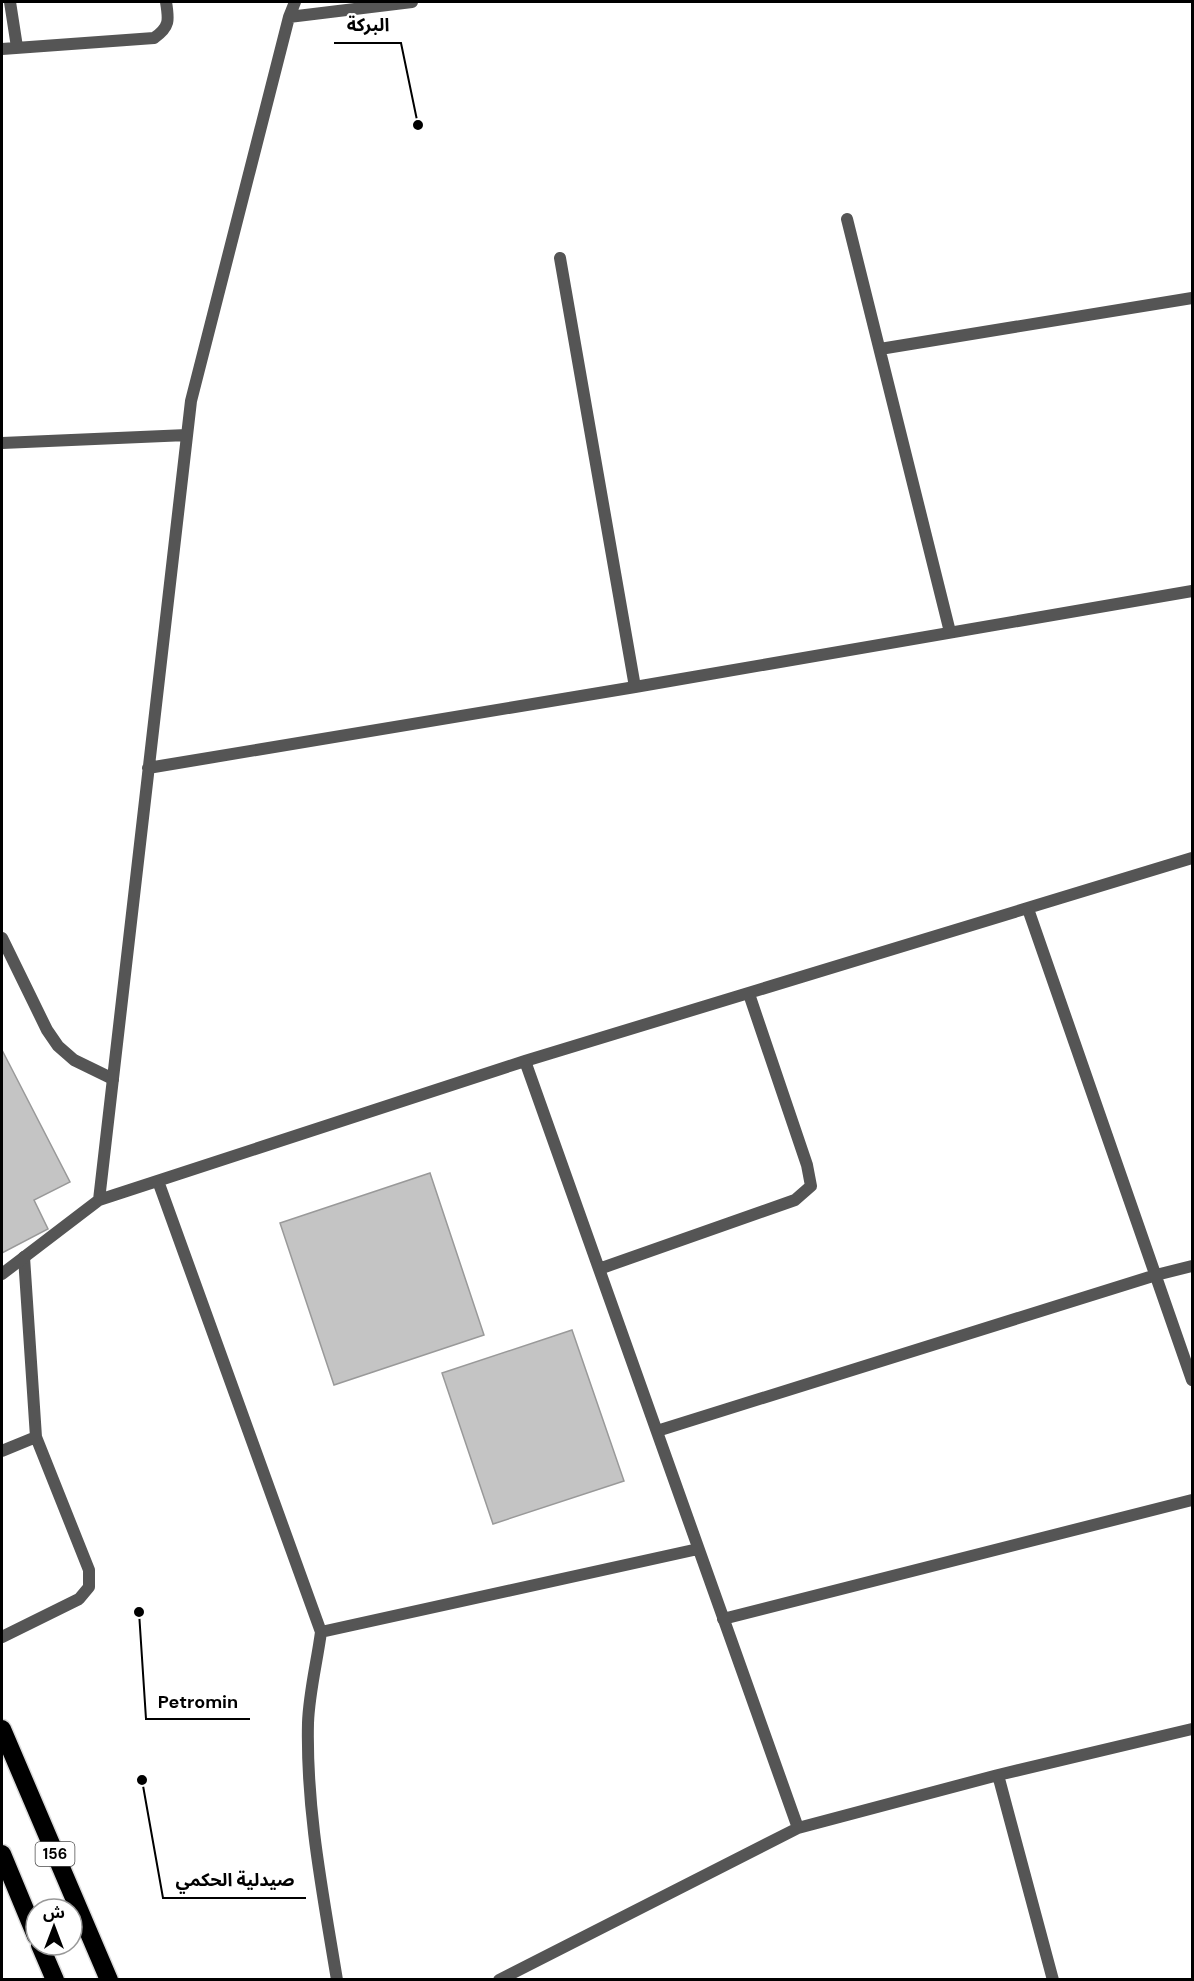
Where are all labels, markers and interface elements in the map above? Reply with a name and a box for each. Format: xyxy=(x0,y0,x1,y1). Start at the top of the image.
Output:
callout: البركة xyxy=(334,7,401,43)
text: البركة xyxy=(347,13,389,37)
callout: Petromin xyxy=(146,1683,250,1719)
text: Petromin xyxy=(158,1690,238,1714)
road number: 156 xyxy=(36,1842,74,1866)
callout: صيدلية الحكمي xyxy=(163,1862,306,1898)
text: صيدلية الحكمي xyxy=(176,1868,294,1894)
north arrow xyxy=(24,1897,84,1957)
text: ش xyxy=(43,1902,65,1923)

